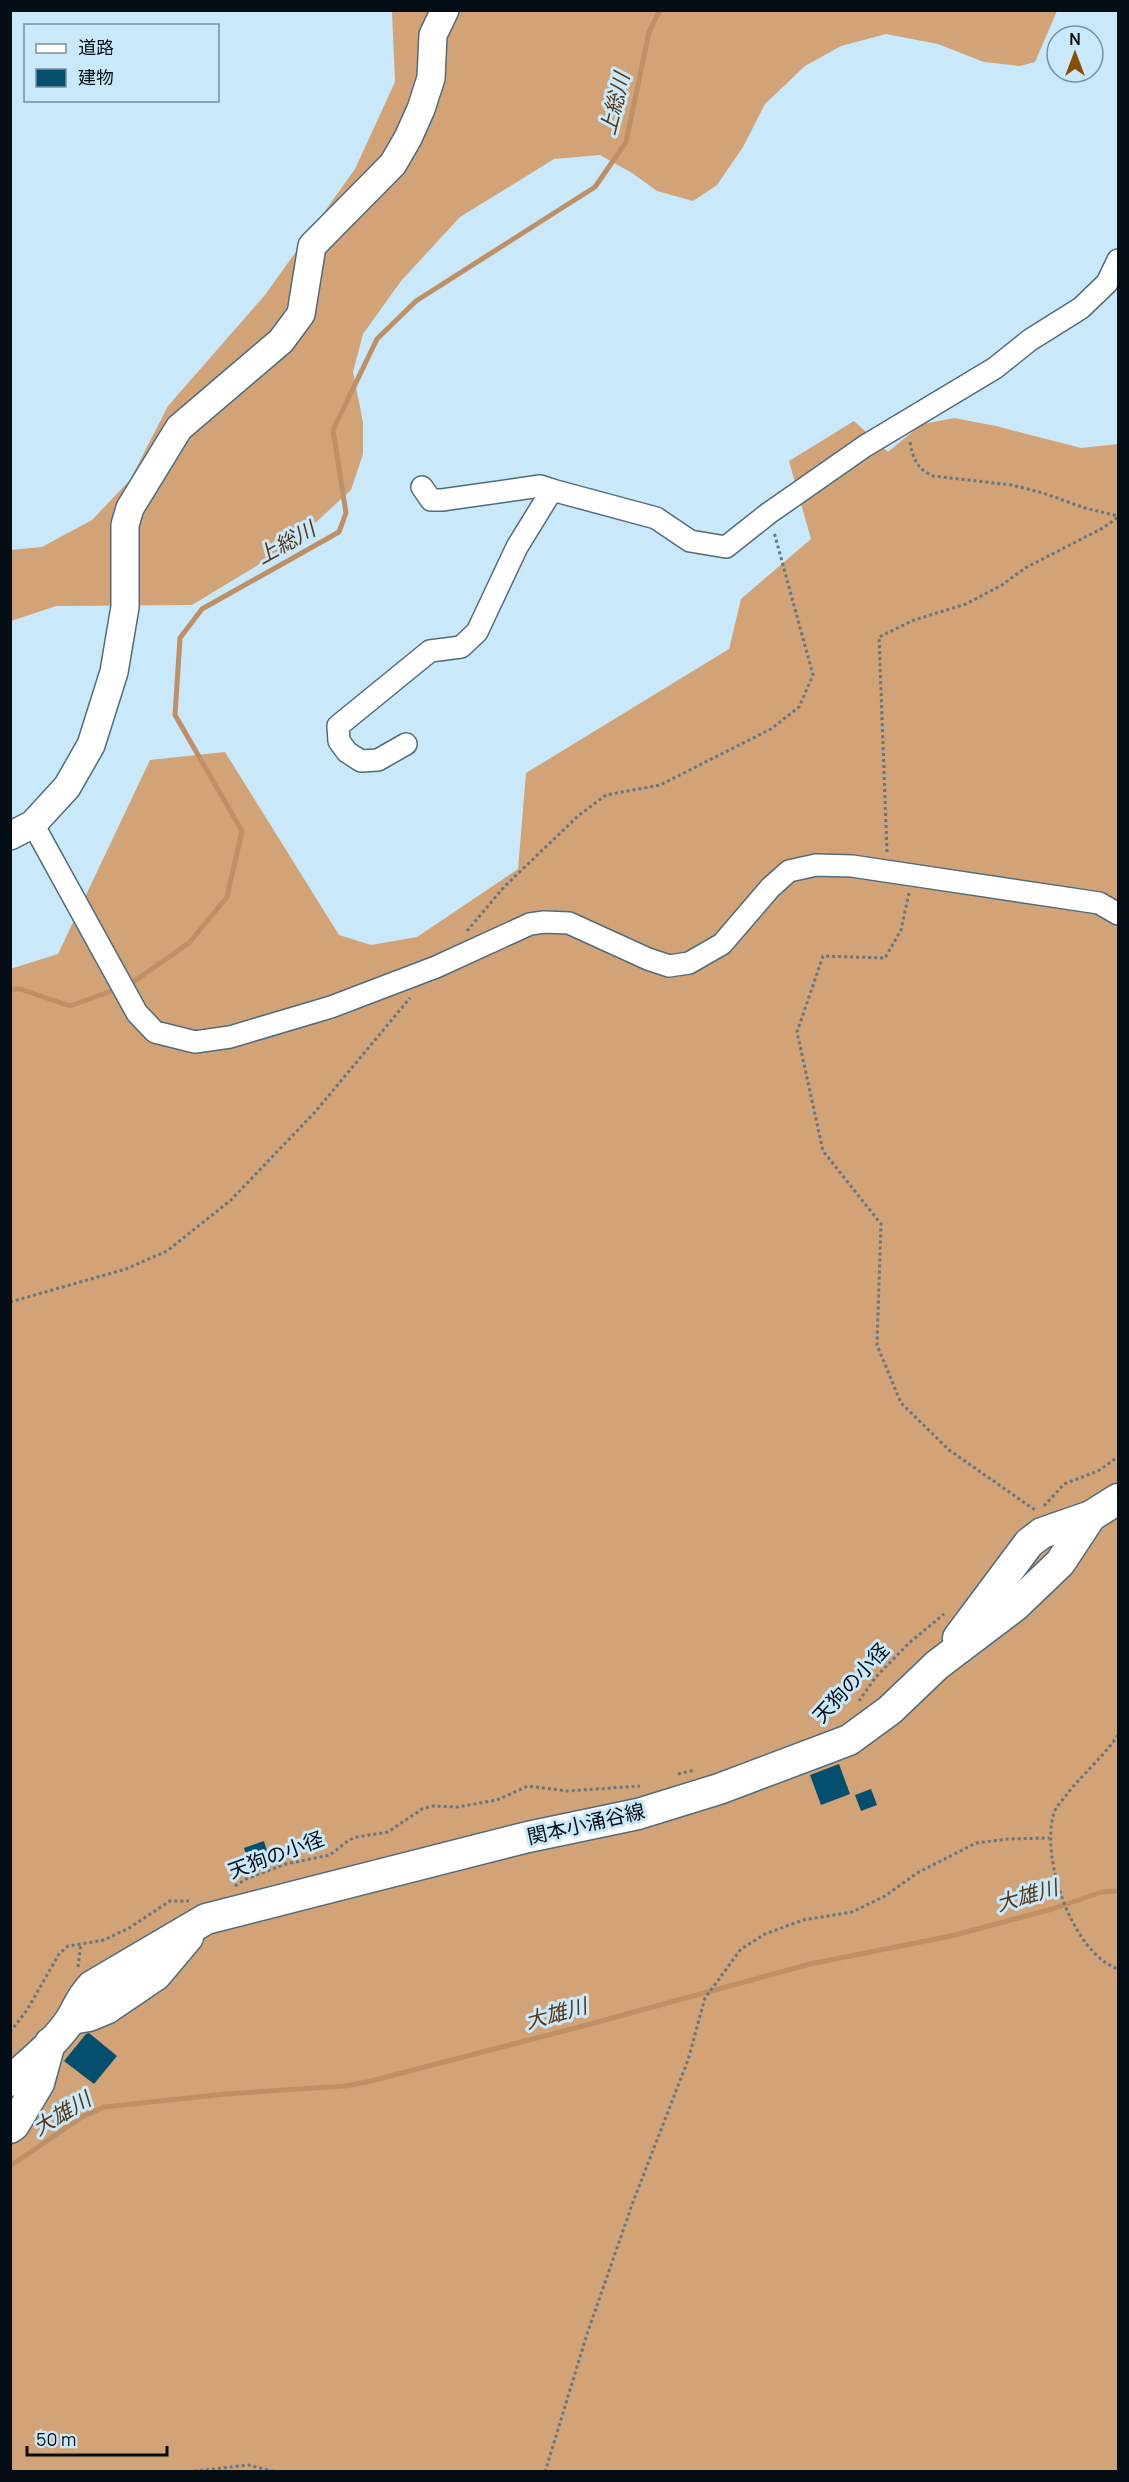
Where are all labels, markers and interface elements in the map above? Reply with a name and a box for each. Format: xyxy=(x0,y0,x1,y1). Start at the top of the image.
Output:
legend xyxy=(24,24,219,102)
north arrow xyxy=(1045,24,1105,84)
text: N xyxy=(1069,28,1081,50)
text: 道路 xyxy=(78,35,114,59)
text: 建物 xyxy=(78,65,114,89)
water label: 上総川 xyxy=(593,68,636,138)
water label: 上総川 xyxy=(251,514,322,570)
street label: 天狗の小径 xyxy=(807,1637,895,1728)
street label: 関本小涌谷線 xyxy=(524,1797,647,1850)
street label: 天狗の小径 xyxy=(224,1825,327,1884)
water label: 大雄川 xyxy=(993,1872,1063,1917)
water label: 大雄川 xyxy=(522,1991,592,2035)
water label: 大雄川 xyxy=(27,2084,97,2141)
scale bar xyxy=(27,2419,166,2457)
text: 50 m xyxy=(36,2427,76,2451)

